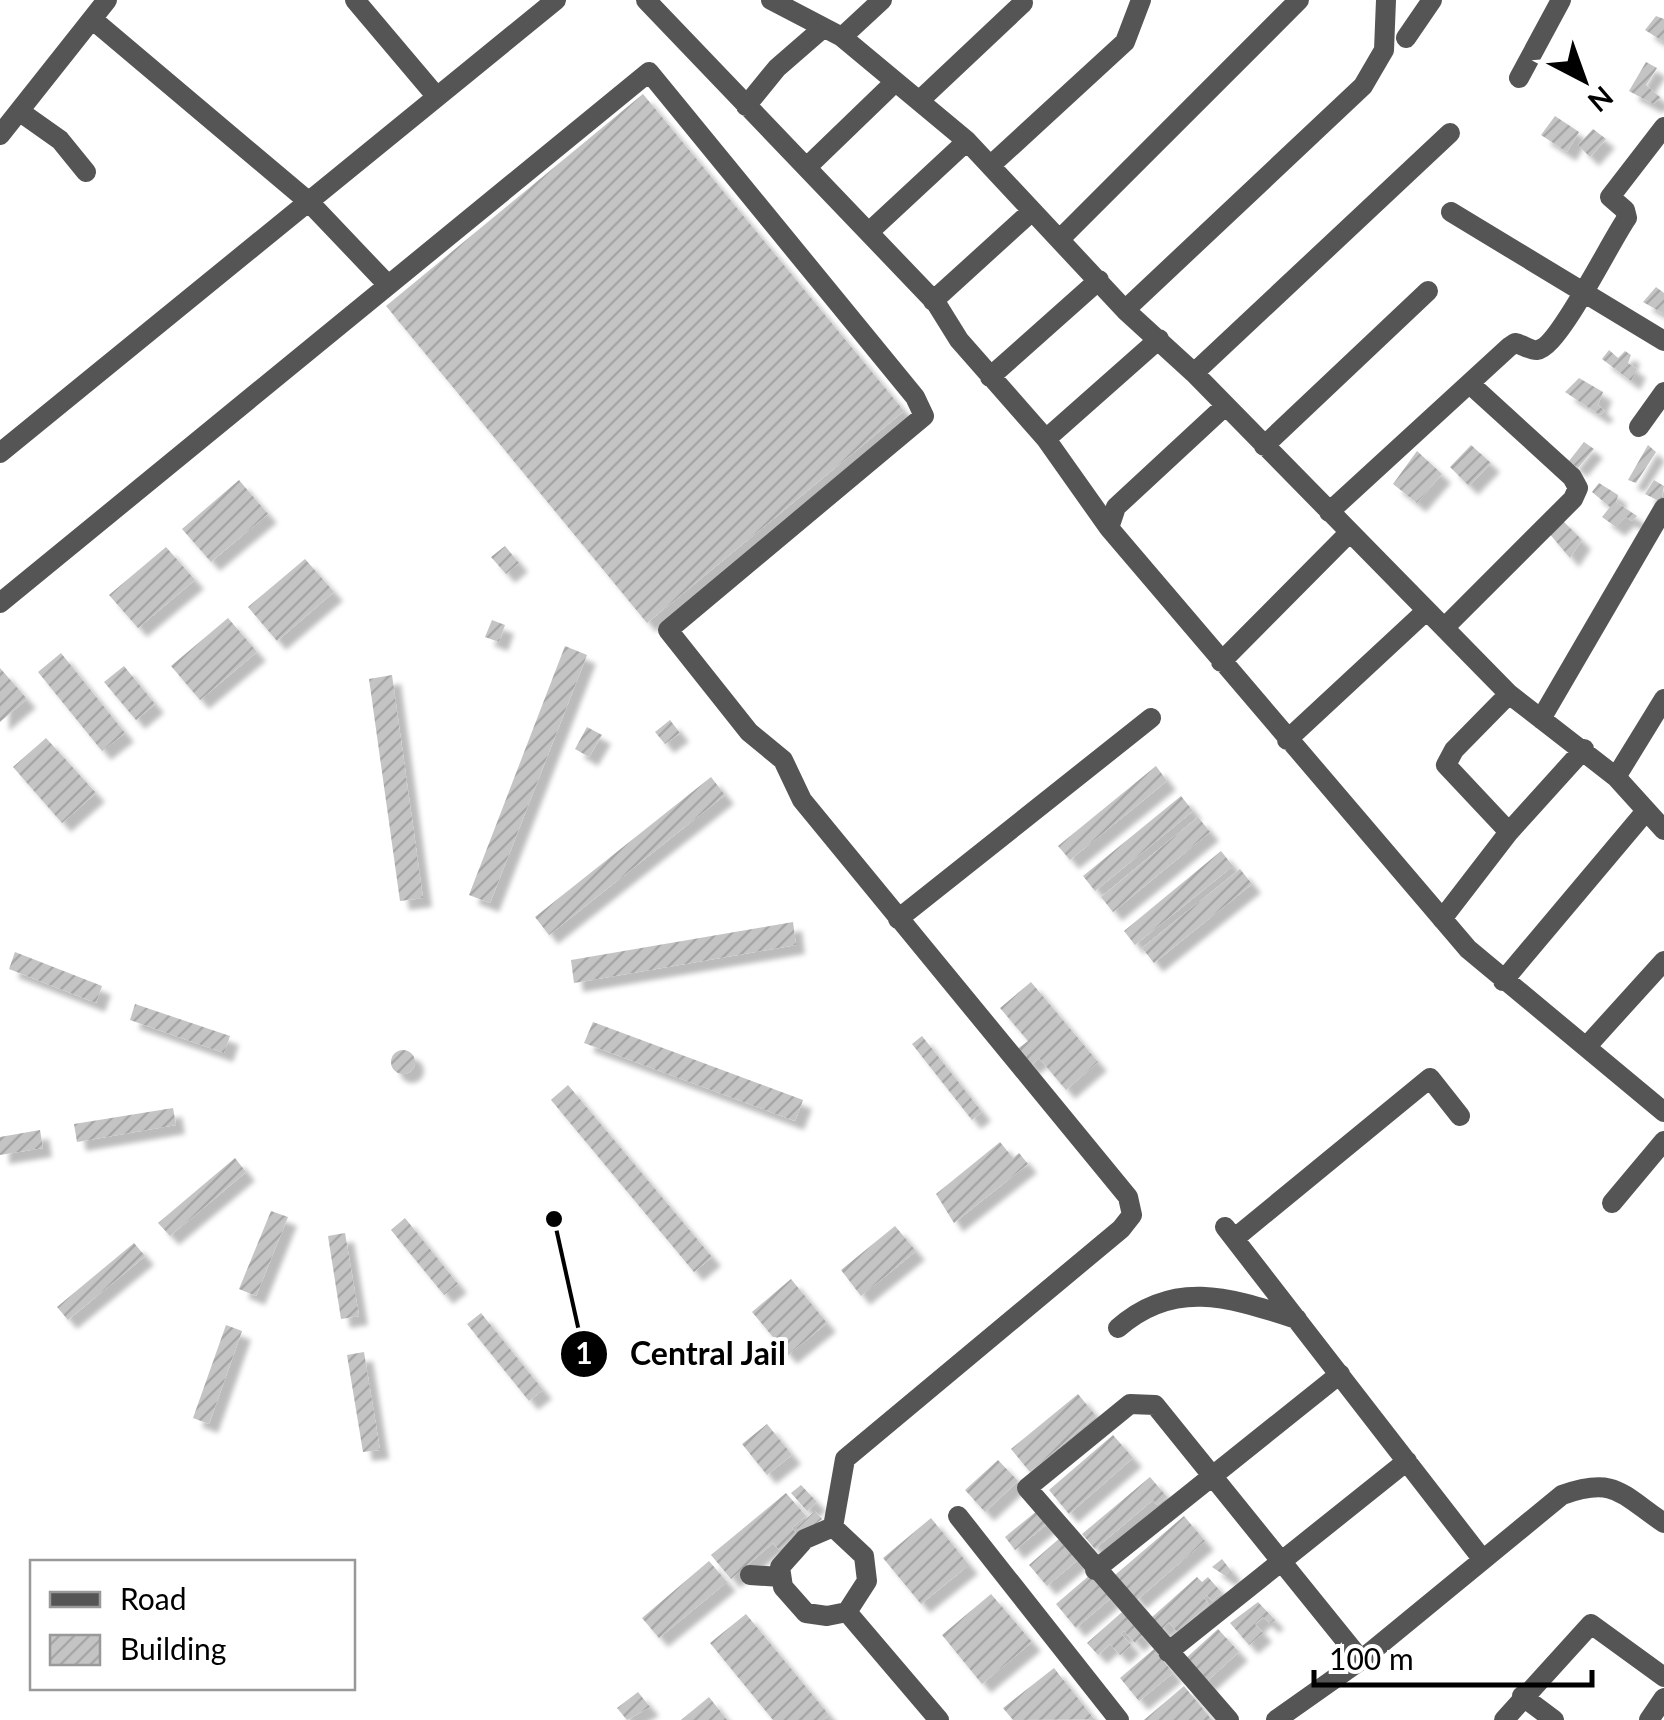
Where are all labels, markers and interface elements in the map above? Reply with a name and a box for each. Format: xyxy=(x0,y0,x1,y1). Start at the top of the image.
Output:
north arrow xyxy=(1534,30,1634,130)
text: N xyxy=(1582,80,1620,120)
callout: Central Jail xyxy=(559,1323,806,1385)
text: Central Jail xyxy=(630,1333,786,1372)
text: 1 xyxy=(575,1334,593,1370)
legend xyxy=(30,1560,355,1690)
text: Road xyxy=(120,1580,187,1616)
scale bar xyxy=(1314,1625,1592,1687)
text: Building xyxy=(120,1630,226,1666)
text: 100 m xyxy=(1329,1640,1414,1676)

